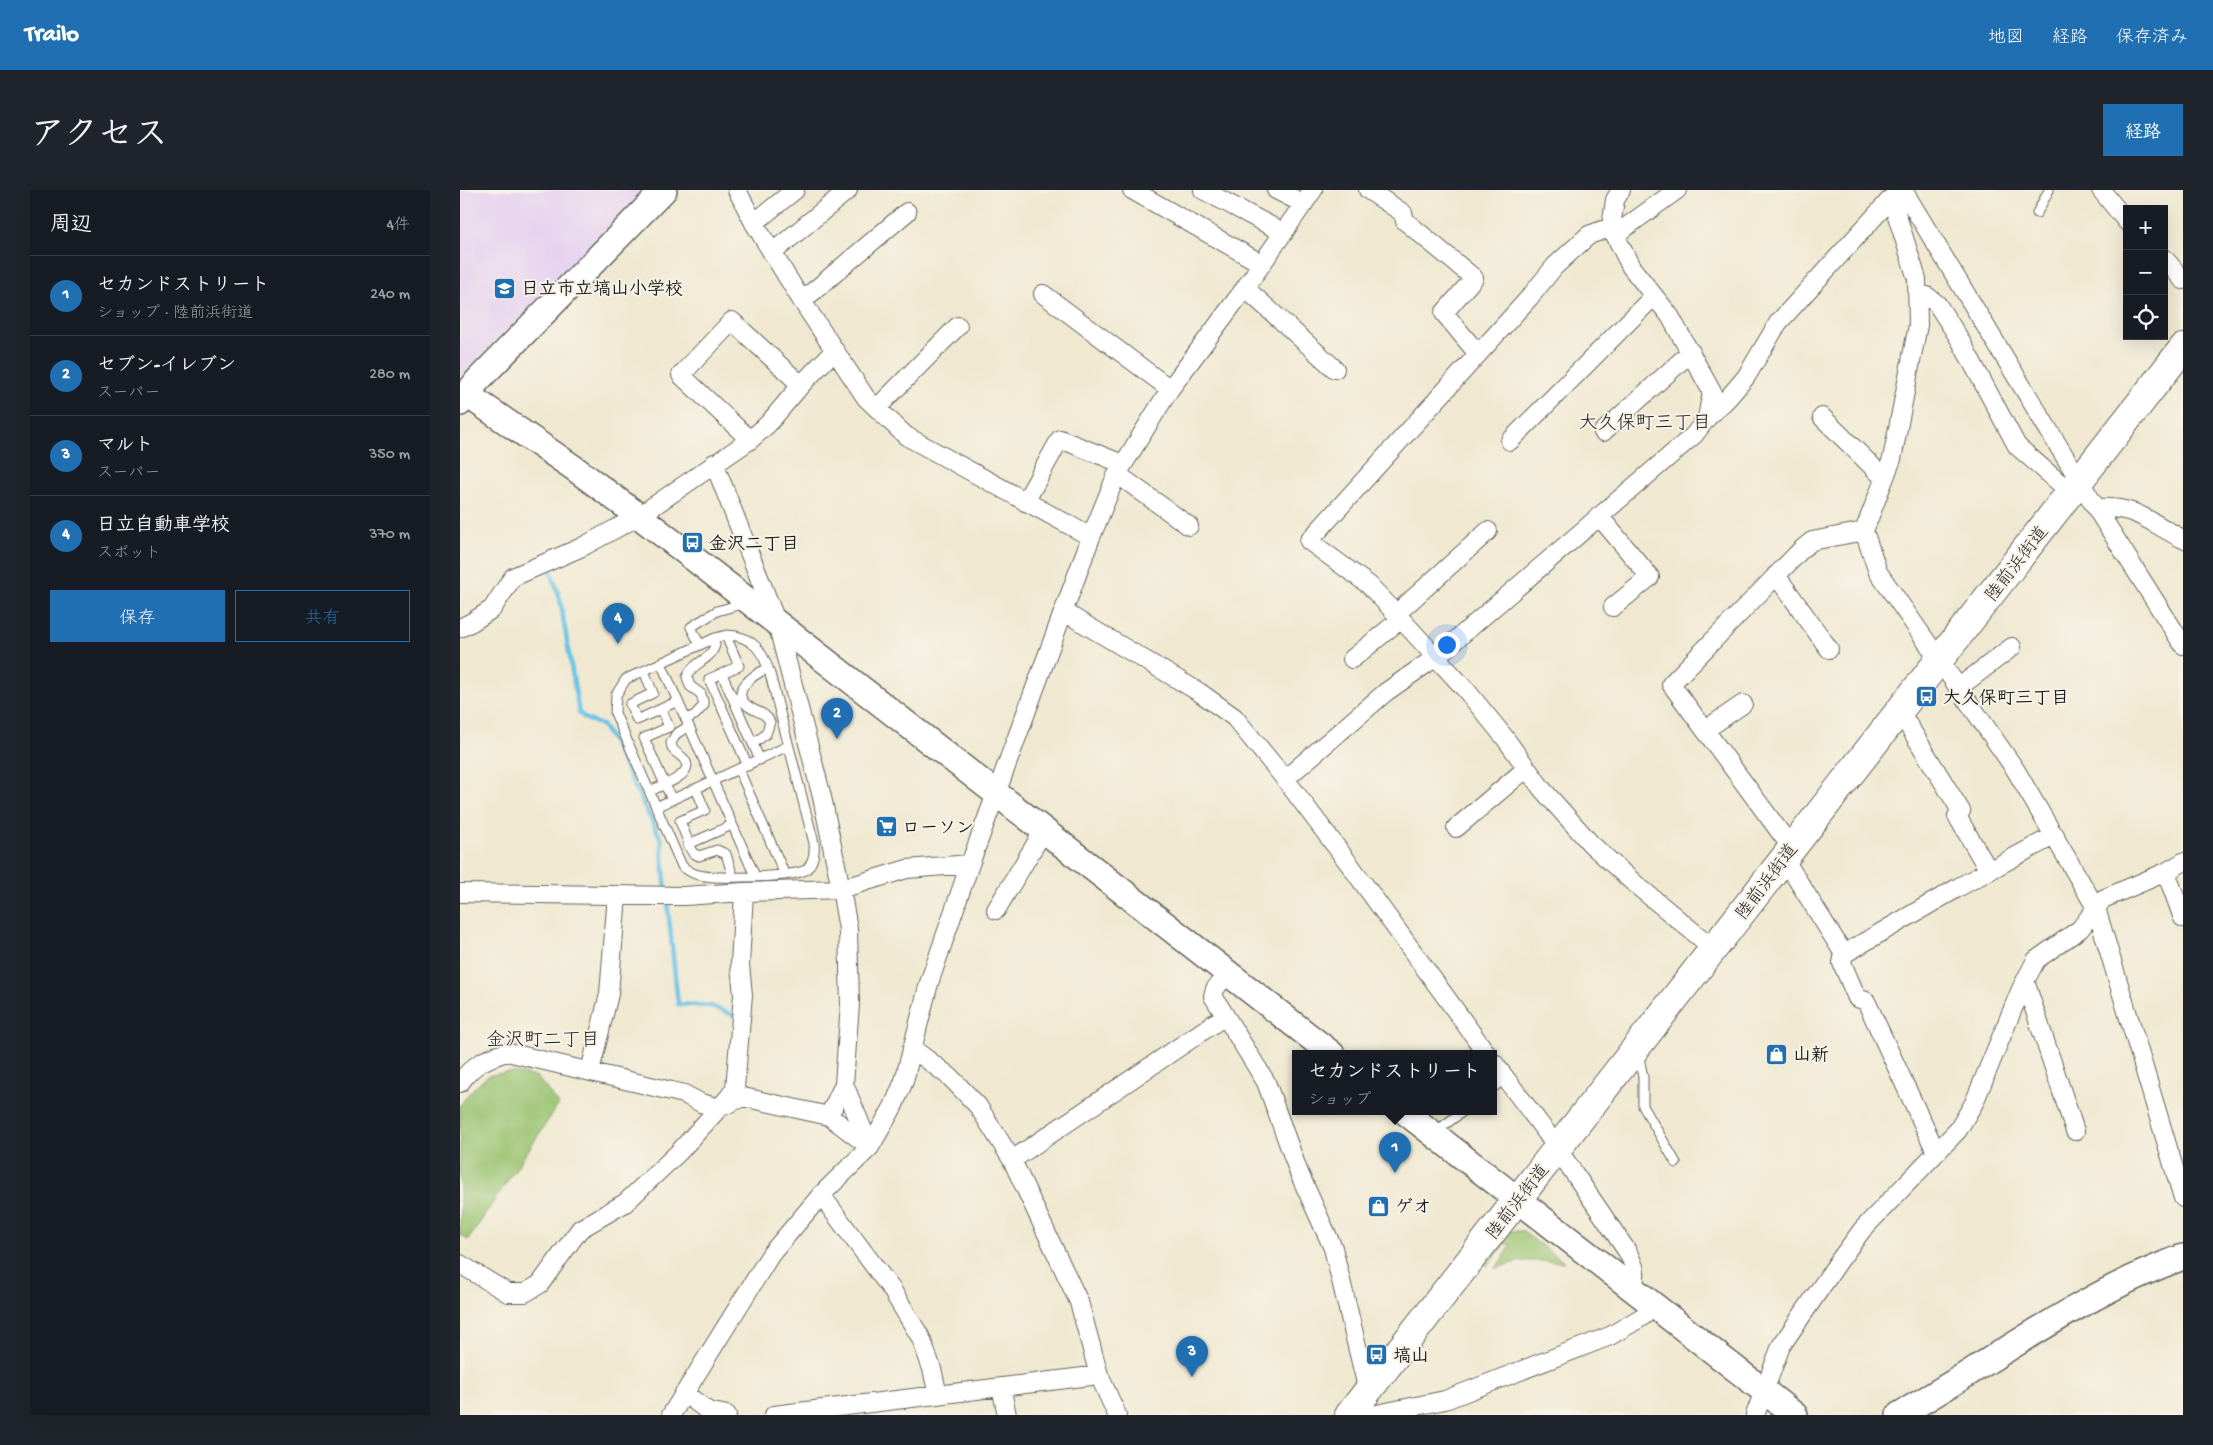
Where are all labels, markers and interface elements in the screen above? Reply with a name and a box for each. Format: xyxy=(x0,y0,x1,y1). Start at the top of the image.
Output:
text: Trailo xyxy=(25,21,79,50)
text: 地図 xyxy=(1988,28,2024,49)
text: 経路 xyxy=(2052,28,2088,49)
text: 保存済み xyxy=(2116,28,2188,49)
button: 経路 xyxy=(2103,104,2183,156)
text: アクセス xyxy=(30,117,168,158)
map controls xyxy=(2123,205,2168,340)
button: + xyxy=(2123,205,2168,250)
text: 周辺 xyxy=(50,214,92,239)
text: 4件 xyxy=(386,217,410,236)
button: − xyxy=(2123,250,2168,295)
text: セカンドストリート xyxy=(97,275,270,298)
school or university icon: 日立市立塙山小学校 xyxy=(493,276,517,300)
place label: 日立市立塙山小学校 xyxy=(521,279,683,301)
text: 1 xyxy=(63,286,69,305)
text: 240 m xyxy=(370,286,410,305)
button: locate xyxy=(2123,295,2168,340)
text: ショップ · 陸前浜街道 xyxy=(97,305,253,324)
text: セブン-イレブン xyxy=(97,355,236,378)
text: 2 xyxy=(62,366,70,385)
text: 280 m xyxy=(369,366,410,385)
text: スーパー xyxy=(97,385,160,404)
district label: 大久保町三丁目 xyxy=(1578,413,1712,436)
text: マルト xyxy=(97,435,154,458)
text: 3 xyxy=(62,446,70,465)
text: 350 m xyxy=(369,446,410,465)
text: スーパー xyxy=(97,465,160,484)
text: 日立自動車学校 xyxy=(97,515,230,538)
street label: 陸前浜街道 xyxy=(1981,522,2054,606)
text: 4 xyxy=(62,526,70,545)
text: 370 m xyxy=(369,526,410,545)
bus stop icon: 金沢二丁目 xyxy=(681,531,705,555)
place label: 金沢二丁目 xyxy=(709,534,799,556)
text: スポット xyxy=(97,545,161,564)
button: 保存 xyxy=(50,590,225,642)
button: 共有 xyxy=(235,590,410,642)
pin: 4 xyxy=(602,603,634,644)
your location xyxy=(1434,632,1460,658)
bus stop icon: 大久保町三丁目 xyxy=(1915,685,1939,709)
place label: 大久保町三丁目 xyxy=(1943,688,2069,710)
pin: 2 xyxy=(821,698,853,739)
supermarket icon: ローソン xyxy=(874,815,898,839)
place label: ローソン xyxy=(902,819,974,840)
street label: 陸前浜街道 xyxy=(1732,840,1803,925)
district label: 金沢町二丁目 xyxy=(486,1029,600,1053)
shop icon: 山新 xyxy=(1765,1042,1789,1066)
place label: 山新 xyxy=(1793,1045,1829,1067)
popup xyxy=(1292,1050,1497,1115)
text: セカンドストリート xyxy=(1308,1062,1481,1085)
text: ショップ xyxy=(1308,1092,1372,1111)
pin: 1 xyxy=(1379,1132,1411,1173)
street label: 陸前浜街道 xyxy=(1482,1160,1555,1244)
shop icon: ゲオ xyxy=(1367,1194,1391,1218)
place label: ゲオ xyxy=(1395,1197,1431,1219)
pin: 3 xyxy=(1176,1336,1208,1377)
bus stop icon: 塙山 xyxy=(1365,1343,1389,1367)
place label: 塙山 xyxy=(1393,1346,1429,1368)

